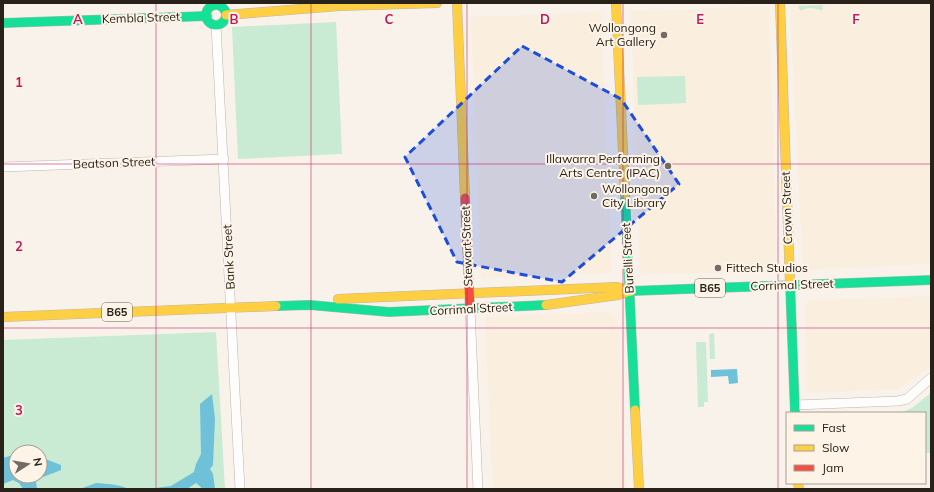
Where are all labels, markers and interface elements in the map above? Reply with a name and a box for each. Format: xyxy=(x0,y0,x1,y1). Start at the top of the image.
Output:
street label: Kembla Street xyxy=(102,9,180,26)
text: A xyxy=(73,11,83,27)
text: B xyxy=(230,11,239,27)
text: C xyxy=(385,11,394,27)
text: D xyxy=(540,11,550,27)
text: E xyxy=(696,11,704,27)
text: F xyxy=(852,11,860,27)
place label: Wollongong Art Gallery xyxy=(589,20,657,49)
marker: Wollongong Art Gallery xyxy=(659,30,669,40)
text: 1 xyxy=(15,74,23,90)
place label: Illawarra Performing Arts Centre (IPAC) xyxy=(546,151,660,180)
street label: Beatson Street xyxy=(73,154,155,171)
marker: Illawarra Performing Arts Centre (IPAC) xyxy=(663,161,673,171)
street label: Crown Street xyxy=(778,171,795,245)
place label: Wollongong City Library xyxy=(602,181,669,210)
marker: Wollongong City Library xyxy=(589,191,599,201)
street label: Stewart Street xyxy=(458,205,475,287)
street label: Burelli Street xyxy=(618,222,637,294)
street label: Bank Street xyxy=(219,224,238,290)
text: 2 xyxy=(15,238,23,254)
place label: Fittech Studios xyxy=(726,260,808,275)
marker: Fittech Studios xyxy=(713,263,723,273)
street label: Corrimal Street xyxy=(750,276,834,293)
road number: B65 xyxy=(695,279,725,297)
street label: Corrimal Street xyxy=(429,299,513,318)
road number: B65 xyxy=(102,303,132,321)
text: 3 xyxy=(15,402,23,418)
legend xyxy=(786,412,926,484)
text: Fast xyxy=(822,420,846,435)
text: Slow xyxy=(822,440,850,455)
north arrow xyxy=(8,444,48,484)
text: N xyxy=(30,456,45,467)
text: Jam xyxy=(822,460,844,475)

